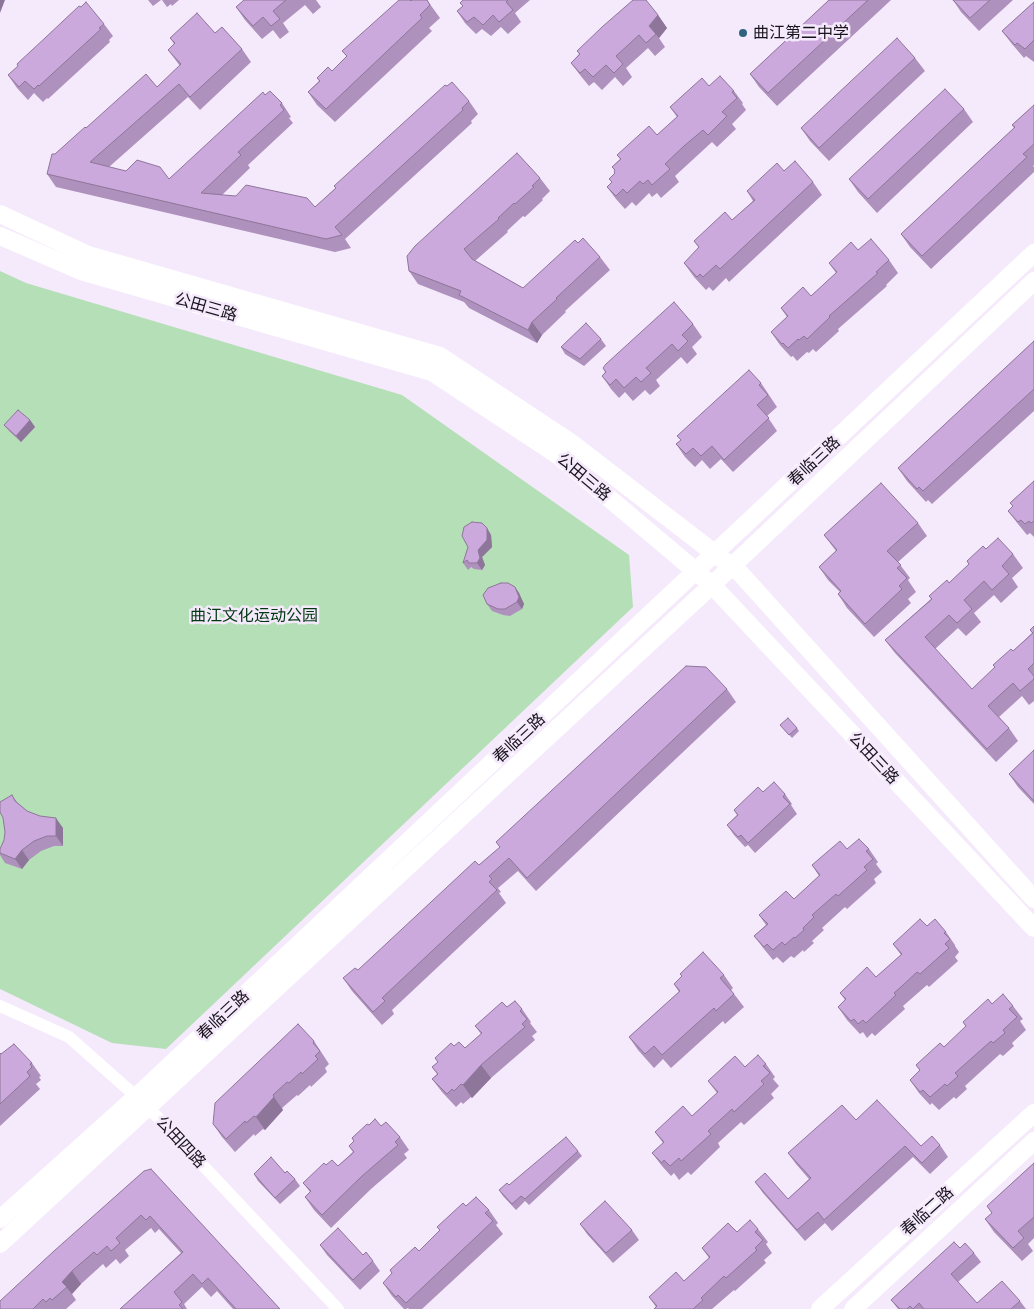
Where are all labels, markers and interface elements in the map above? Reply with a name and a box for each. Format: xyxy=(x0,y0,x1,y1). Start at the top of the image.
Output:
place label: 曲江第二中学 xyxy=(753,23,849,43)
marker: 曲江第二中学 xyxy=(737,27,749,39)
street label: 公田三路 xyxy=(173,289,239,325)
street label: 春临三路 xyxy=(784,432,844,490)
street label: 公田三路 xyxy=(553,449,615,505)
park label: 曲江文化运动公园 xyxy=(190,606,318,626)
street label: 春临三路 xyxy=(489,709,549,767)
street label: 公田三路 xyxy=(845,728,903,788)
street label: 春临三路 xyxy=(193,986,253,1044)
street label: 公田四路 xyxy=(152,1112,210,1172)
street label: 春临二路 xyxy=(897,1182,957,1240)

